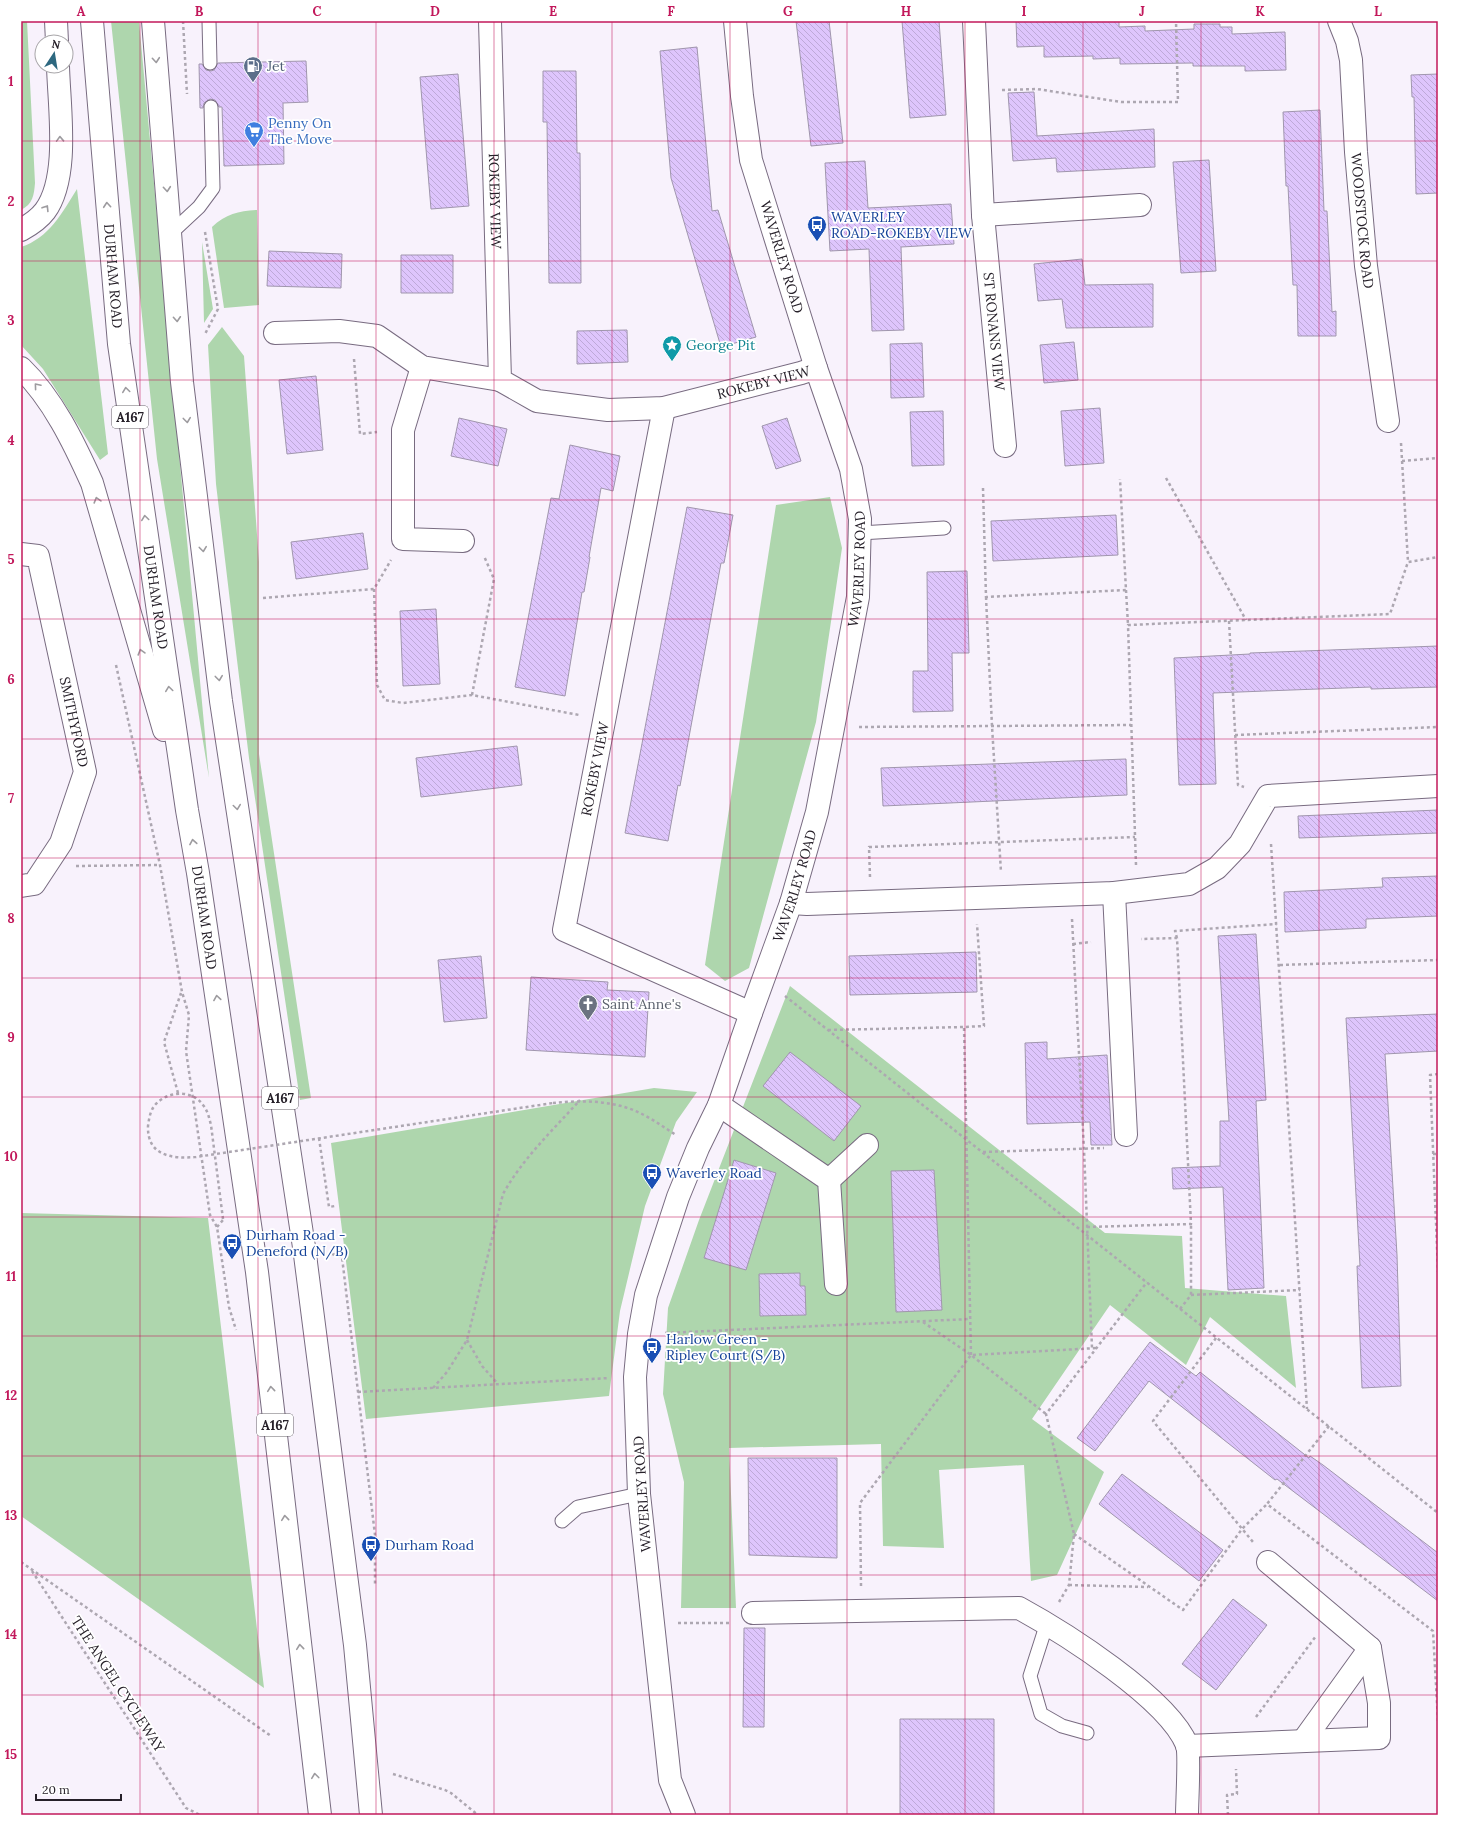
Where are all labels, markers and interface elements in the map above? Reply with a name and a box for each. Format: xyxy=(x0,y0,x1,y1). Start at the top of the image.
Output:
text: A xyxy=(77,3,86,20)
text: B xyxy=(195,3,204,20)
text: C xyxy=(313,3,322,20)
text: D xyxy=(430,3,440,20)
text: E xyxy=(549,3,557,20)
text: F xyxy=(667,3,675,20)
text: G xyxy=(783,3,793,20)
text: H xyxy=(901,3,911,20)
text: I xyxy=(1021,3,1027,20)
text: J xyxy=(1139,3,1145,20)
text: K xyxy=(1255,3,1265,20)
text: L xyxy=(1374,3,1382,20)
north arrow xyxy=(34,34,74,74)
text: N xyxy=(50,36,62,52)
fuel station icon: Jet xyxy=(242,55,264,83)
one-way arrow xyxy=(152,57,161,63)
place label: Jet xyxy=(266,57,286,75)
text: 1 xyxy=(8,73,14,90)
place label: Penny On The Move xyxy=(268,114,332,148)
supermarket icon: Penny On The Move xyxy=(243,120,265,148)
one-way arrow xyxy=(56,136,65,142)
street label: WOODSTOCK ROAD xyxy=(1347,152,1378,290)
street label: ROKEBY VIEW xyxy=(485,153,505,250)
one-way arrow xyxy=(162,186,171,192)
text: 2 xyxy=(8,193,15,210)
street label: WAVERLEY ROAD xyxy=(756,199,808,315)
one-way arrow xyxy=(102,202,111,208)
one-way arrow xyxy=(41,205,48,212)
place label: WAVERLEY ROAD-ROKEBY VIEW xyxy=(831,208,973,242)
bus stop icon: WAVERLEY ROAD-ROKEBY VIEW xyxy=(806,214,828,242)
street label: DURHAM ROAD xyxy=(100,223,127,329)
street label: ST RONANS VIEW xyxy=(979,271,1009,392)
text: 3 xyxy=(7,312,15,329)
one-way arrow xyxy=(173,316,182,322)
place icon: George Pit xyxy=(661,334,683,362)
place label: George Pit xyxy=(686,336,756,354)
street label: ROKEBY VIEW xyxy=(715,361,813,403)
one-way arrow xyxy=(34,383,41,390)
one-way arrow xyxy=(122,387,131,393)
road number: A167 xyxy=(112,406,148,428)
one-way arrow xyxy=(182,417,191,423)
text: 4 xyxy=(7,432,15,449)
one-way arrow xyxy=(93,497,102,504)
street label: WAVERLEY ROAD xyxy=(843,509,869,629)
one-way arrow xyxy=(141,515,150,521)
street label: DURHAM ROAD xyxy=(139,544,172,650)
one-way arrow xyxy=(198,546,207,552)
text: 5 xyxy=(7,551,15,568)
one-way arrow xyxy=(137,648,146,655)
text: 6 xyxy=(7,671,15,688)
street label: SMITHYFORD xyxy=(56,675,93,769)
one-way arrow xyxy=(214,675,223,681)
one-way arrow xyxy=(165,685,174,692)
street label: ROKEBY VIEW xyxy=(577,719,613,818)
text: 7 xyxy=(8,790,14,807)
one-way arrow xyxy=(232,804,241,810)
street label: WAVERLEY ROAD xyxy=(769,828,820,944)
one-way arrow xyxy=(189,839,197,845)
street label: DURHAM ROAD xyxy=(188,864,221,971)
text: 8 xyxy=(7,910,15,927)
church icon: Saint Anne's xyxy=(577,993,599,1021)
one-way arrow xyxy=(213,995,222,1001)
place label: Saint Anne's xyxy=(602,995,681,1013)
text: 9 xyxy=(7,1029,15,1046)
road number: A167 xyxy=(262,1087,298,1109)
text: 10 xyxy=(4,1148,18,1165)
bus stop icon: Waverley Road xyxy=(641,1162,663,1190)
place label: Waverley Road xyxy=(666,1164,762,1182)
place label: Durham Road - Deneford (N/B) xyxy=(246,1226,348,1260)
bus stop icon: Durham Road - Deneford (N/B) xyxy=(221,1232,243,1260)
text: 11 xyxy=(6,1268,16,1285)
place label: Harlow Green - Ripley Court (S/B) xyxy=(666,1330,785,1364)
bus stop icon: Harlow Green - Ripley Court (S/B) xyxy=(641,1336,663,1364)
one-way arrow xyxy=(266,1386,275,1392)
text: 12 xyxy=(5,1387,17,1404)
road number: A167 xyxy=(257,1414,293,1436)
street label: WAVERLEY ROAD xyxy=(629,1435,655,1553)
text: 13 xyxy=(5,1507,17,1524)
one-way arrow xyxy=(281,1515,290,1521)
bus stop icon: Durham Road xyxy=(360,1534,382,1562)
place label: Durham Road xyxy=(385,1536,474,1554)
street label: THE ANGEL CYCLEWAY xyxy=(67,1613,169,1756)
text: 14 xyxy=(5,1626,17,1643)
one-way arrow xyxy=(295,1644,304,1650)
text: 15 xyxy=(5,1746,17,1763)
one-way arrow xyxy=(311,1773,320,1779)
scale bar xyxy=(36,1776,121,1802)
text: 20 m xyxy=(42,1782,70,1797)

